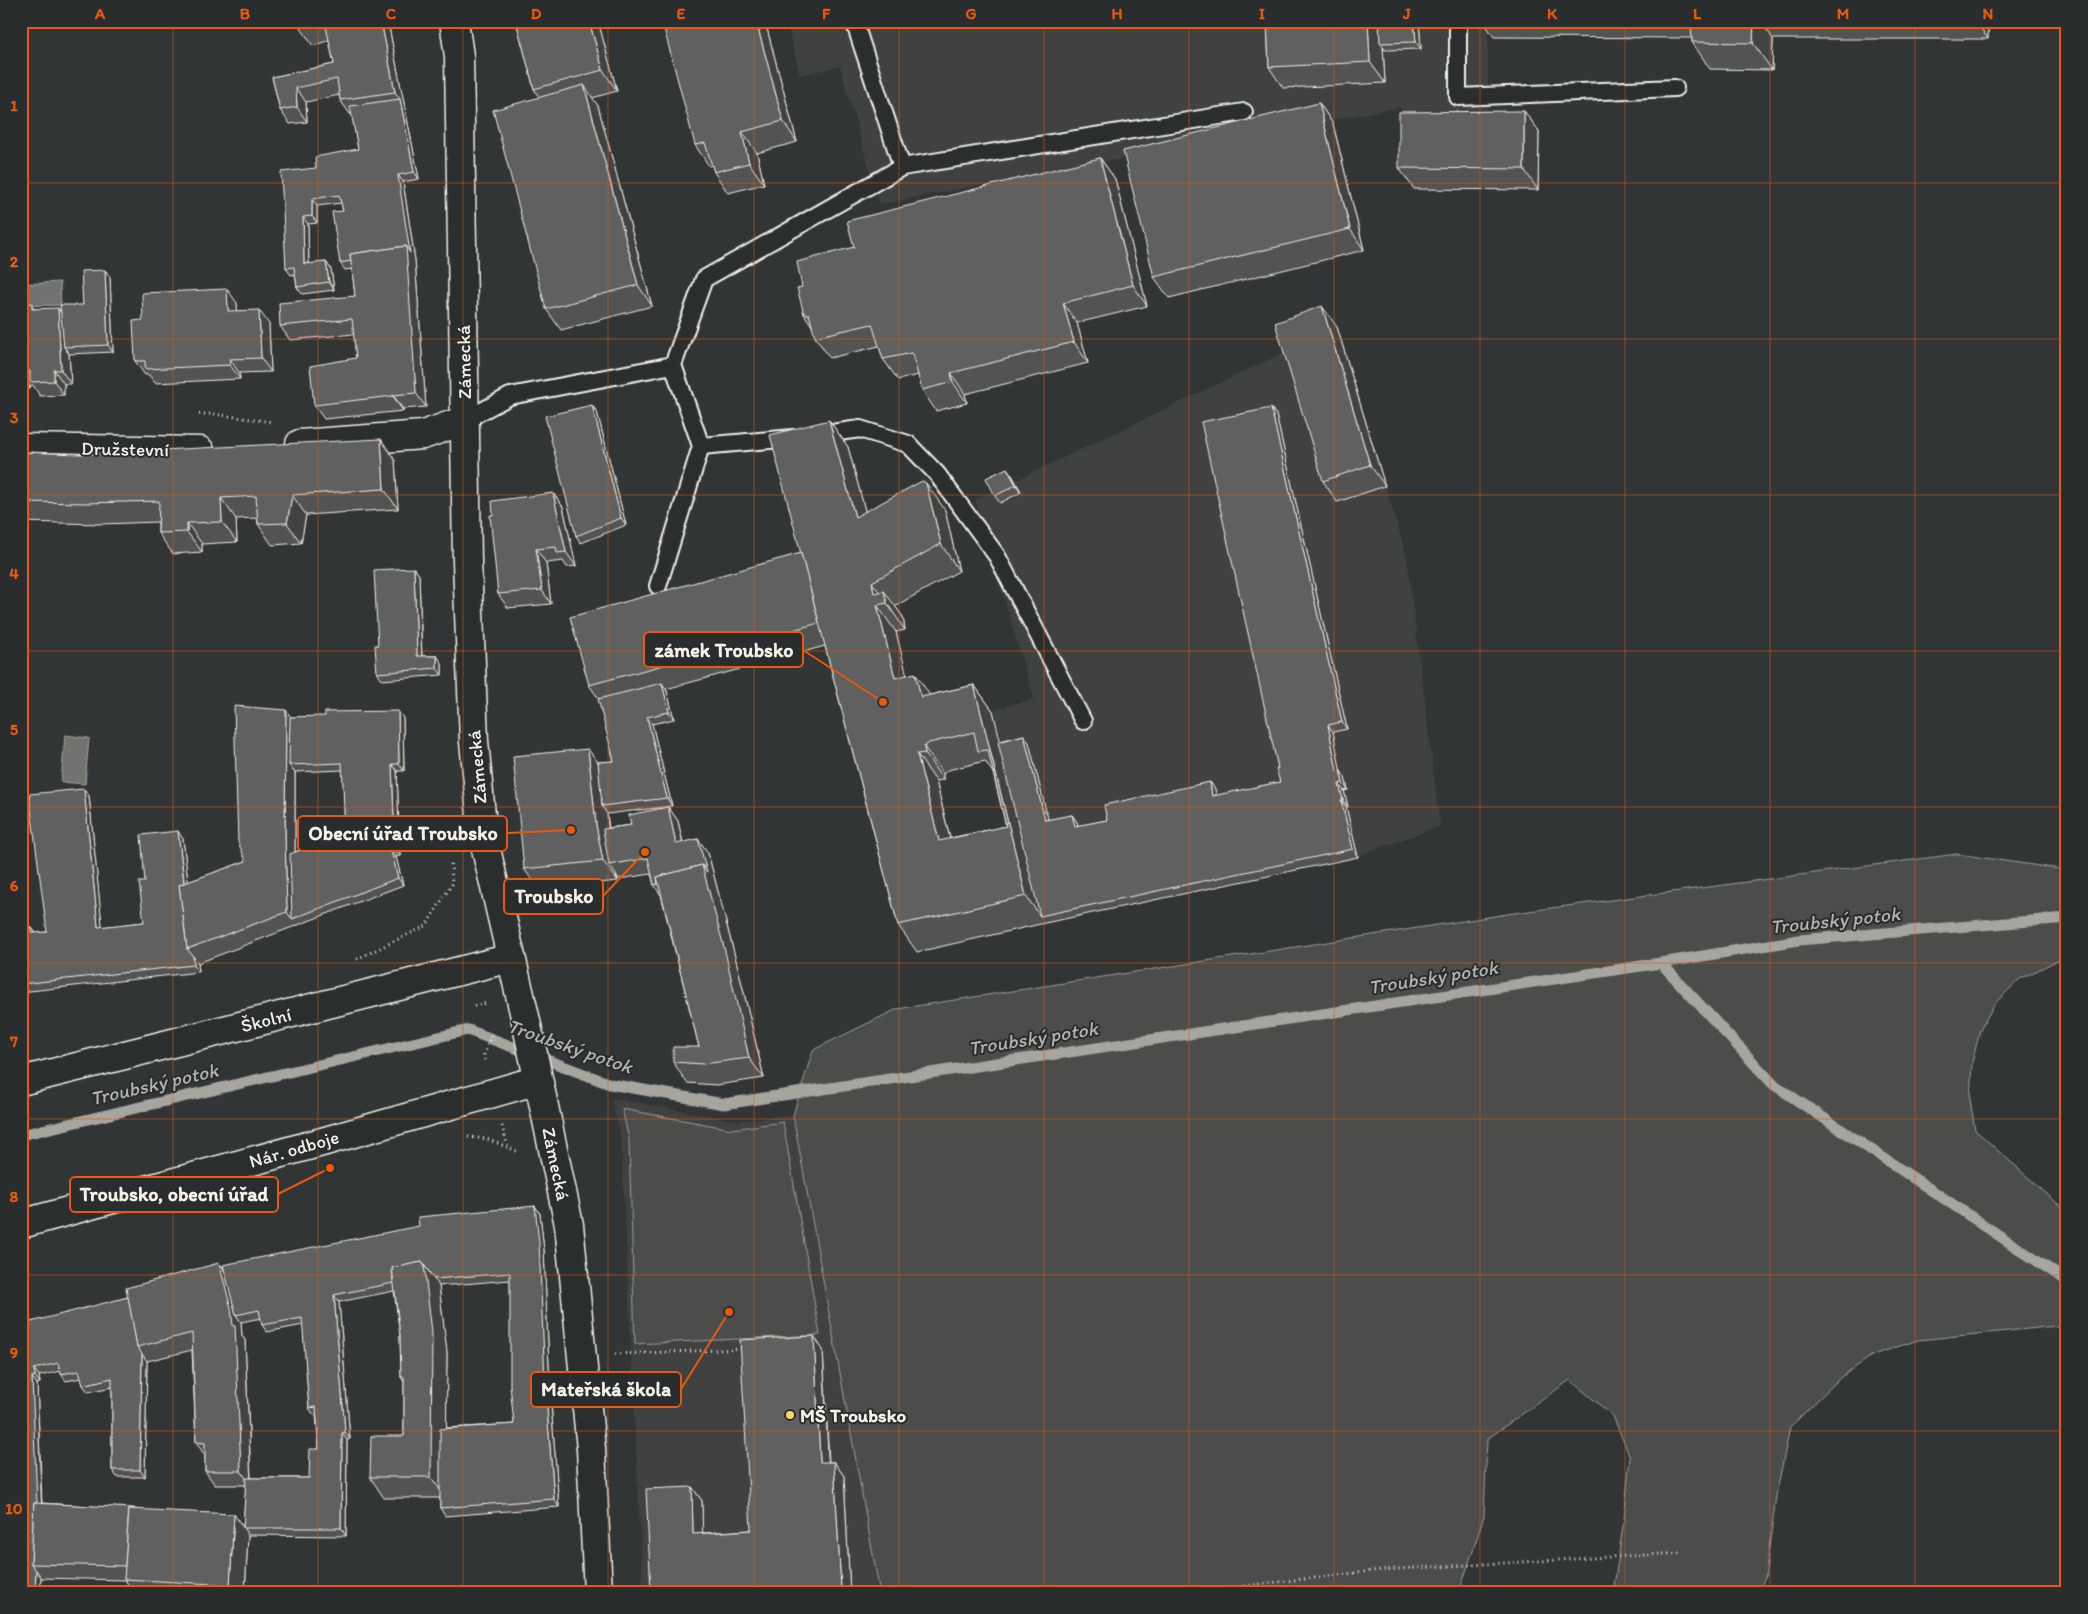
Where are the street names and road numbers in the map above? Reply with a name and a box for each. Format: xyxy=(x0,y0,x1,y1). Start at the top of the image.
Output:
street label: Zámecká xyxy=(452,325,476,399)
street label: Družstevní xyxy=(81,437,169,461)
street label: Zámecká xyxy=(462,729,492,805)
street label: Školní xyxy=(238,1003,294,1037)
street label: Nár. odboje xyxy=(246,1125,342,1173)
street label: Zámecká xyxy=(537,1125,575,1203)

